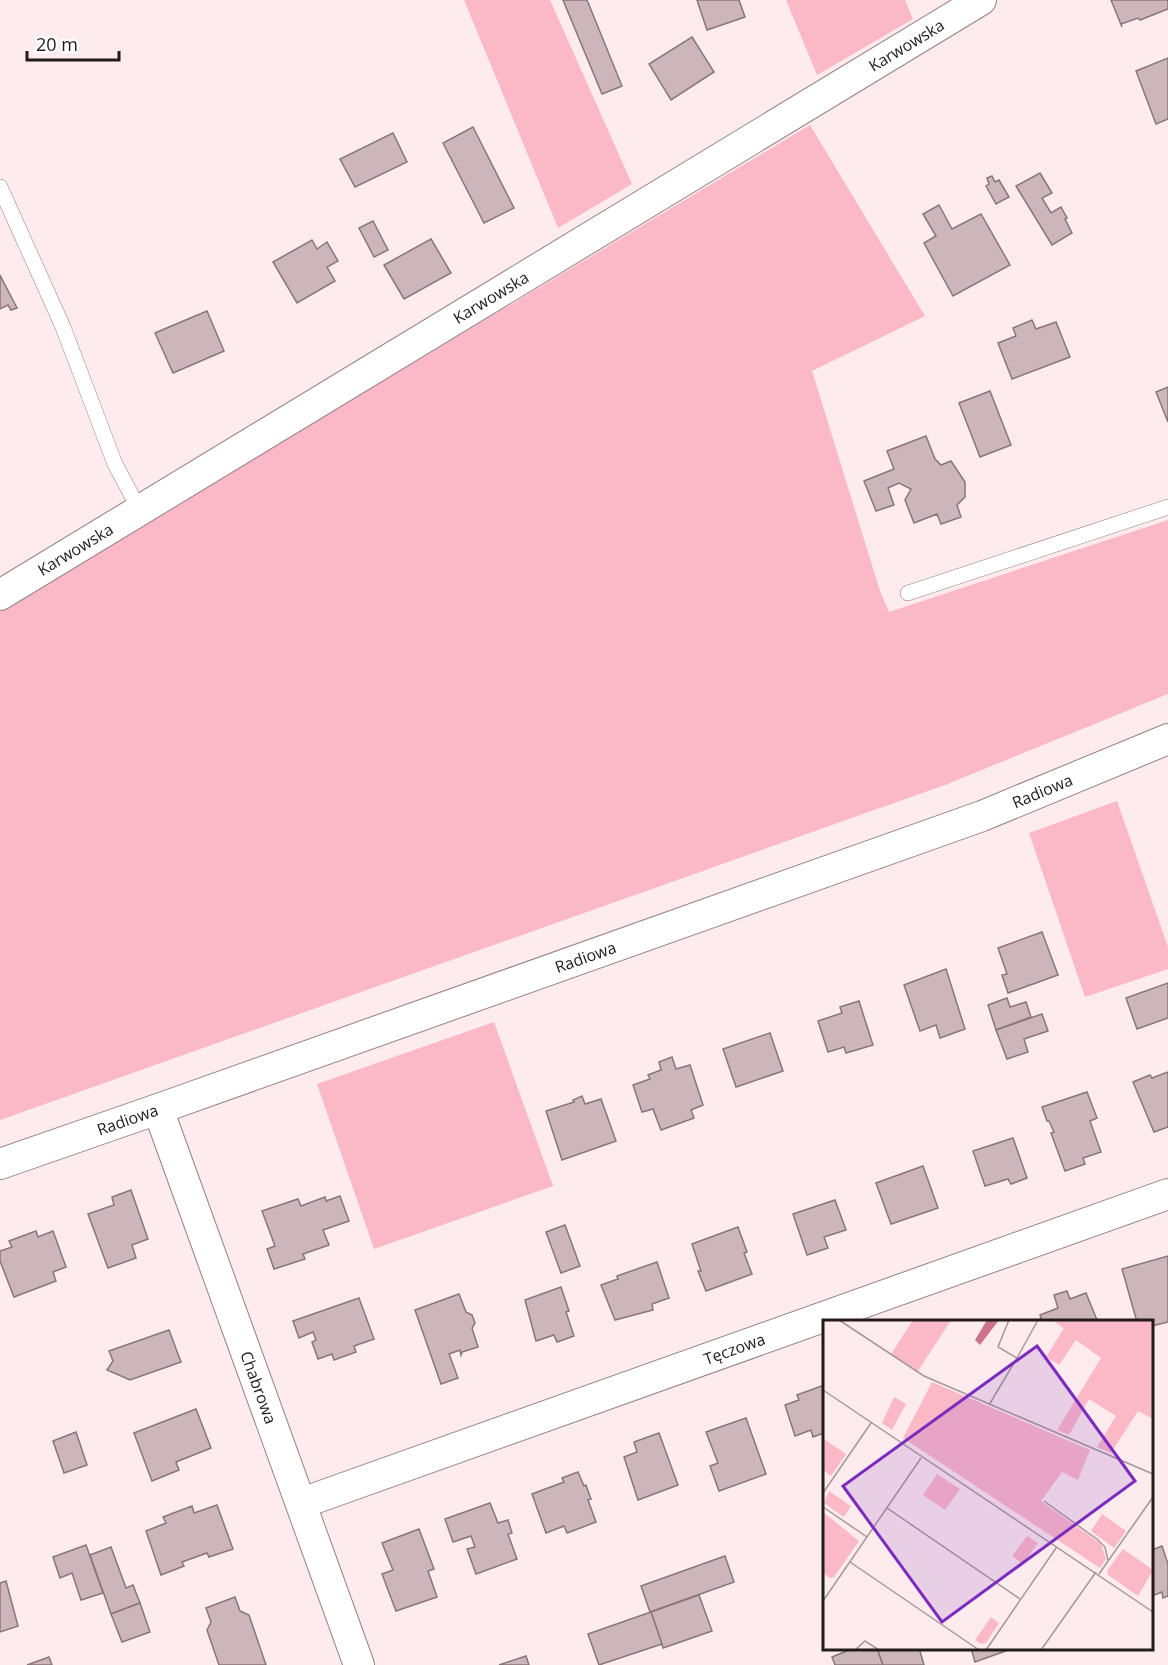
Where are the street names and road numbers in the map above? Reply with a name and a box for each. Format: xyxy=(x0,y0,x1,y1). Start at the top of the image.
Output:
street label: Karwowska xyxy=(864,14,948,77)
street label: Karwowska xyxy=(449,266,533,329)
street label: Karwowska xyxy=(33,518,117,581)
street label: Radiowa xyxy=(1009,769,1076,813)
street label: Radiowa xyxy=(552,936,619,978)
street label: Radiowa xyxy=(94,1099,161,1140)
street label: Tęczowa xyxy=(701,1328,768,1370)
street label: Chabrowa xyxy=(235,1348,282,1427)

